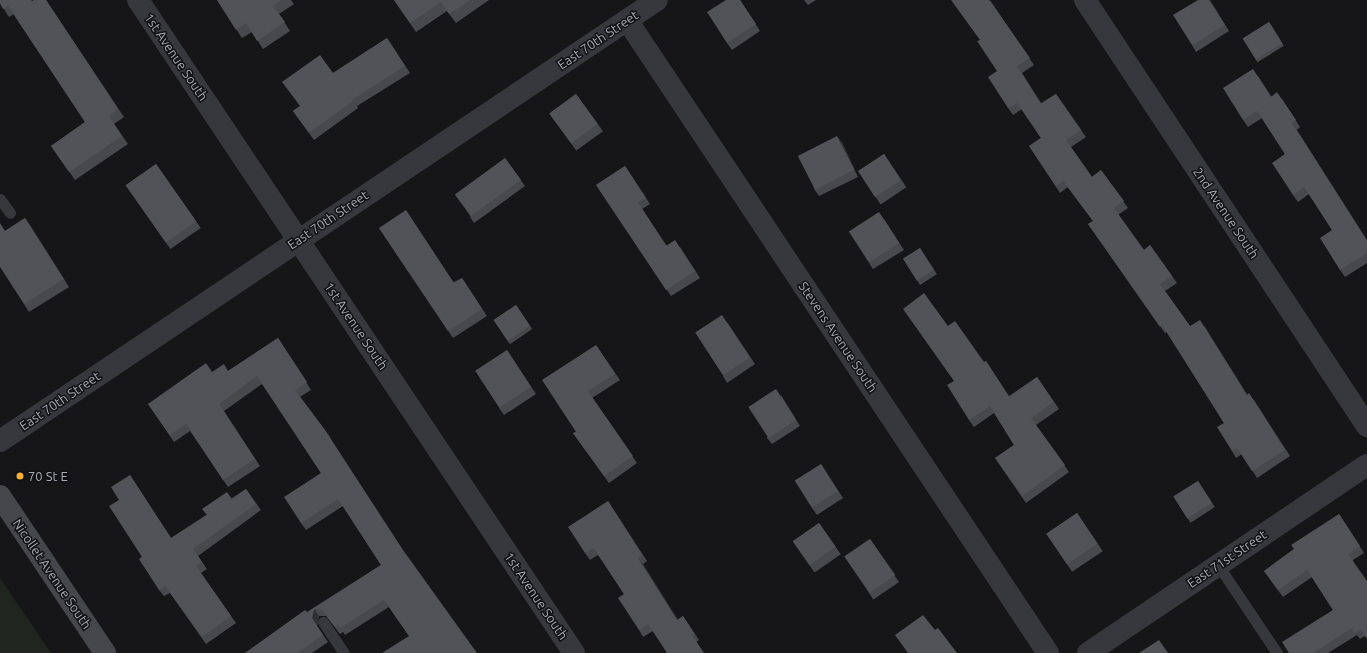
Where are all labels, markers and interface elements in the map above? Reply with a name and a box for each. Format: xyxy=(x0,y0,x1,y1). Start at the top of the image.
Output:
street label: East 70th Street xyxy=(555,7,641,73)
street label: 1st Avenue South xyxy=(141,10,211,104)
street label: 2nd Avenue South xyxy=(1190,164,1262,262)
street label: East 70th Street xyxy=(285,187,371,253)
street label: 1st Avenue South xyxy=(321,279,391,373)
street label: Stevens Avenue South xyxy=(795,279,881,395)
street label: East 70th Street xyxy=(17,368,103,434)
place label: 70 St E xyxy=(28,468,68,484)
marker: 70 St E xyxy=(15,471,25,481)
street label: Nicollet Avenue South xyxy=(9,516,95,632)
street label: East 71st Street xyxy=(1184,527,1270,591)
street label: 1st Avenue South xyxy=(501,549,571,643)

